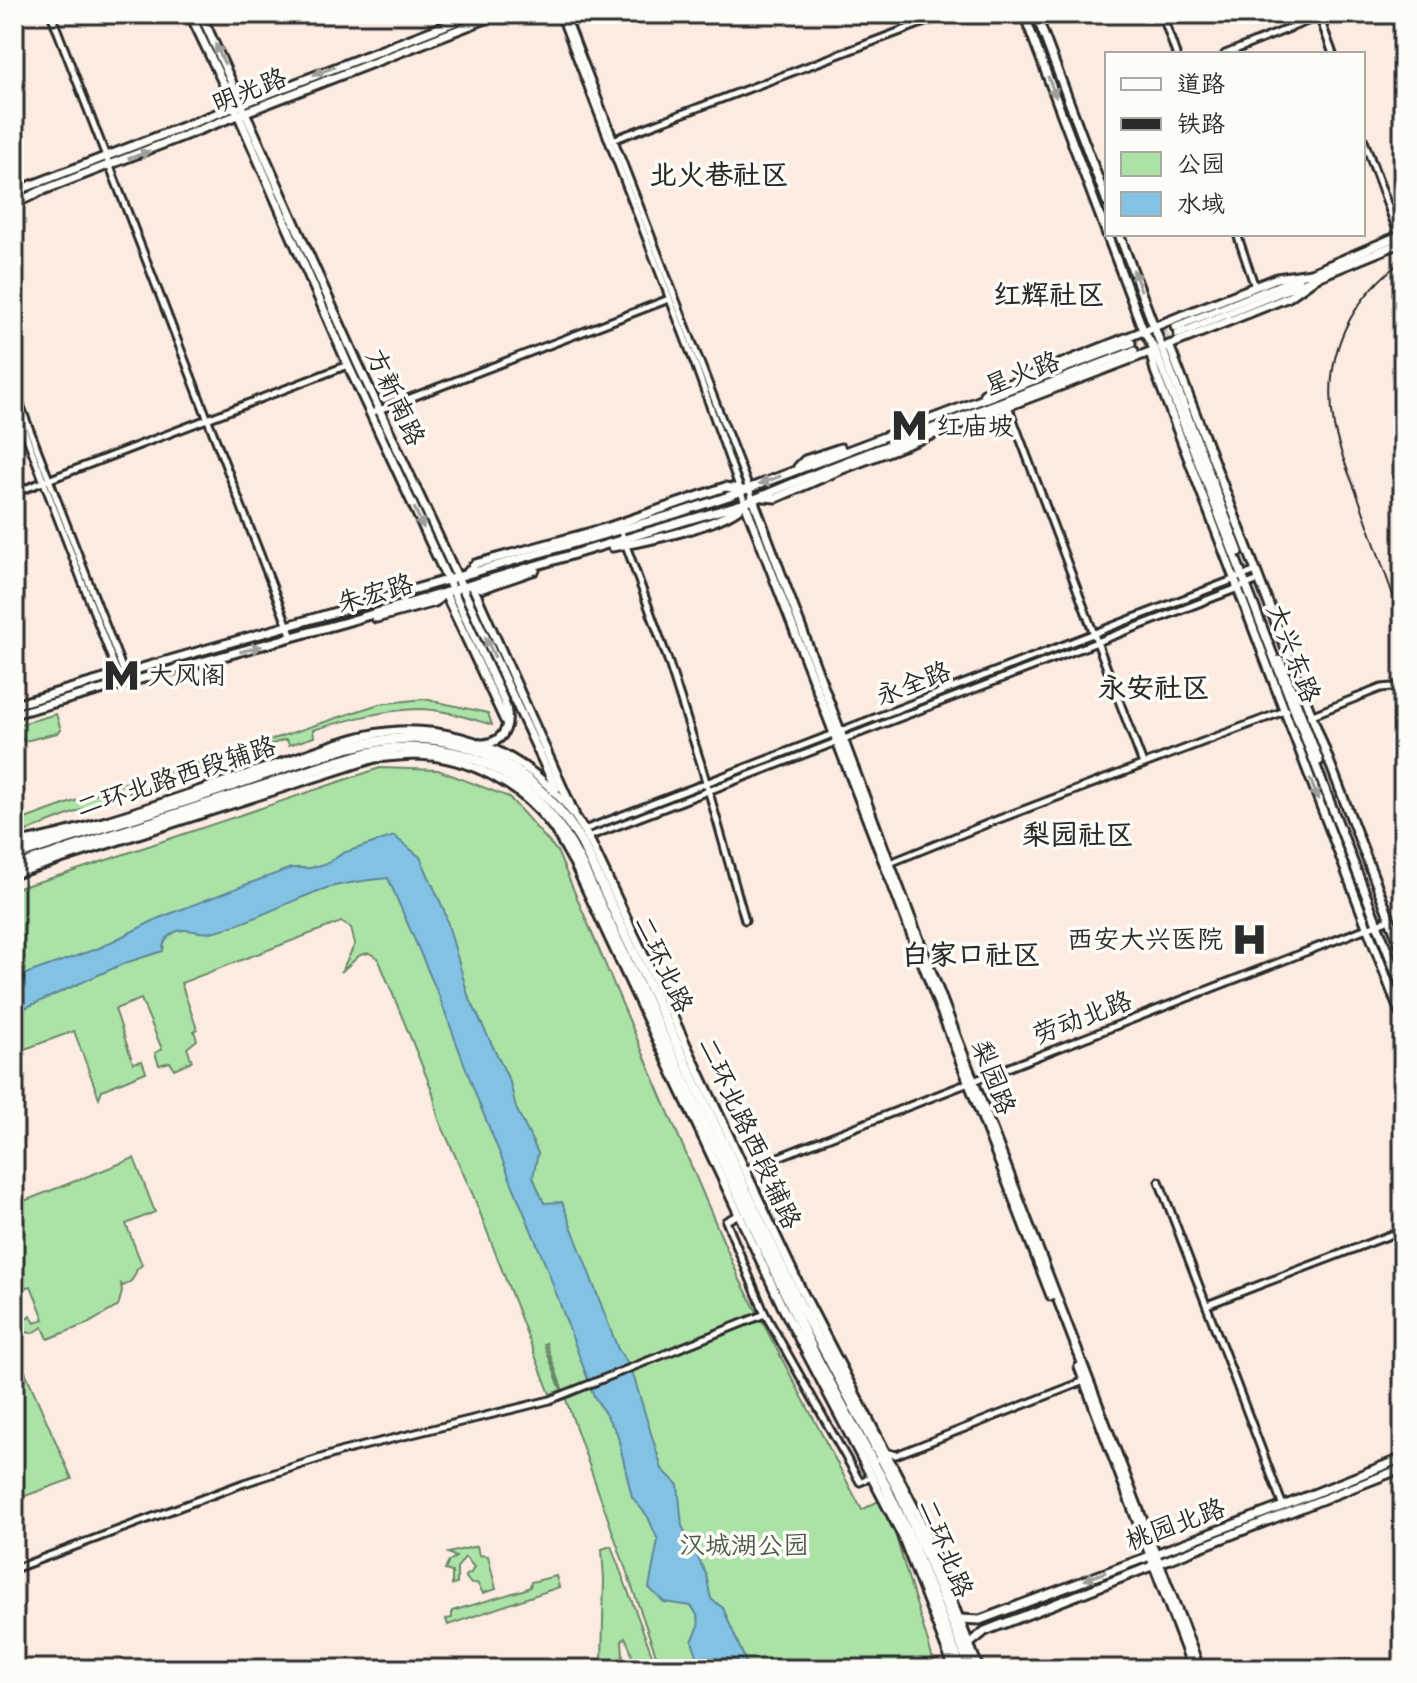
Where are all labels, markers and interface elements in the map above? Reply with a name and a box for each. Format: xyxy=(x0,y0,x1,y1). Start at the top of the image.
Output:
one-way arrow xyxy=(213,42,226,66)
legend xyxy=(1105,52,1365,236)
street label: 明光路 xyxy=(206,58,294,126)
one-way arrow xyxy=(312,66,336,78)
text: 道路 xyxy=(1177,66,1225,105)
one-way arrow xyxy=(1046,75,1058,99)
text: 铁路 xyxy=(1177,106,1225,145)
text: 公园 xyxy=(1177,146,1225,185)
one-way arrow xyxy=(127,148,151,161)
district label: 北火巷社区 xyxy=(649,154,789,199)
text: 水域 xyxy=(1177,186,1225,225)
one-way arrow xyxy=(1130,268,1143,292)
district label: 红辉社区 xyxy=(993,274,1105,319)
street label: 星火路 xyxy=(979,341,1067,408)
street label: 方新南路 xyxy=(353,342,435,454)
metro station icon: 红庙坡 xyxy=(891,407,929,445)
place label: 红庙坡 xyxy=(936,407,1014,449)
one-way arrow xyxy=(758,474,782,487)
one-way arrow xyxy=(412,507,426,530)
street label: 朱宏路 xyxy=(332,564,419,626)
street label: 大兴东路 xyxy=(1254,598,1330,710)
one-way arrow xyxy=(483,635,497,659)
one-way arrow xyxy=(239,642,264,654)
street label: 永全路 xyxy=(870,651,958,718)
metro station icon: 大风阁 xyxy=(103,656,141,694)
place label: 大风阁 xyxy=(148,656,226,698)
district label: 永安社区 xyxy=(1098,667,1210,712)
street label: 二环北路西段辅路 xyxy=(71,726,282,830)
one-way arrow xyxy=(1308,777,1321,801)
district label: 梨园社区 xyxy=(1022,814,1134,859)
street label: 二环北路 xyxy=(621,909,703,1021)
place label: 西安大兴医院 xyxy=(1067,920,1223,962)
hospital icon: 西安大兴医院 xyxy=(1230,920,1268,958)
district label: 白家口社区 xyxy=(901,934,1041,979)
street label: 劳动北路 xyxy=(1027,981,1139,1057)
street label: 二环北路西段辅路 xyxy=(685,1031,811,1237)
street label: 梨园路 xyxy=(959,1034,1026,1122)
street label: 桃园北路 xyxy=(1120,1488,1232,1563)
street label: 二环北路 xyxy=(905,1493,983,1605)
park label: 汉城湖公园 xyxy=(679,1526,809,1568)
one-way arrow xyxy=(1083,1569,1107,1582)

